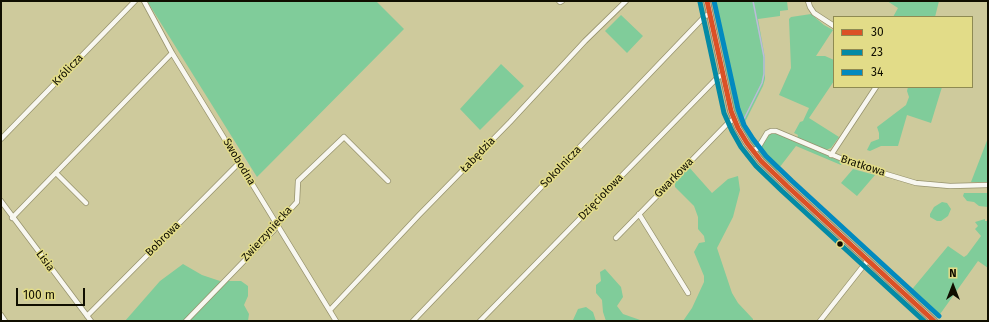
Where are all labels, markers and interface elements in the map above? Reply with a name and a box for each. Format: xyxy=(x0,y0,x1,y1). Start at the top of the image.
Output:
legend xyxy=(833,16,973,88)
text: 30 xyxy=(871,25,884,39)
text: 23 xyxy=(871,45,883,59)
street label: Królicza xyxy=(50,51,86,89)
text: 34 xyxy=(871,65,883,79)
street label: Łabędzia xyxy=(458,134,498,176)
street label: Swobodna xyxy=(220,136,258,188)
street label: Sokolnicza xyxy=(538,143,584,191)
street label: Bratkowa xyxy=(839,153,887,179)
street label: Gwarkowa xyxy=(652,155,696,201)
street label: Dzięciołowa xyxy=(576,171,626,223)
street label: Zwierzyniecka xyxy=(239,204,295,264)
street label: Bobrowa xyxy=(143,219,183,259)
unlabelled marker xyxy=(835,239,845,249)
street label: Lisia xyxy=(33,248,57,274)
north arrow xyxy=(933,266,973,306)
text: N xyxy=(949,267,957,280)
scale bar xyxy=(18,280,87,306)
text: 100 m xyxy=(23,288,55,302)

